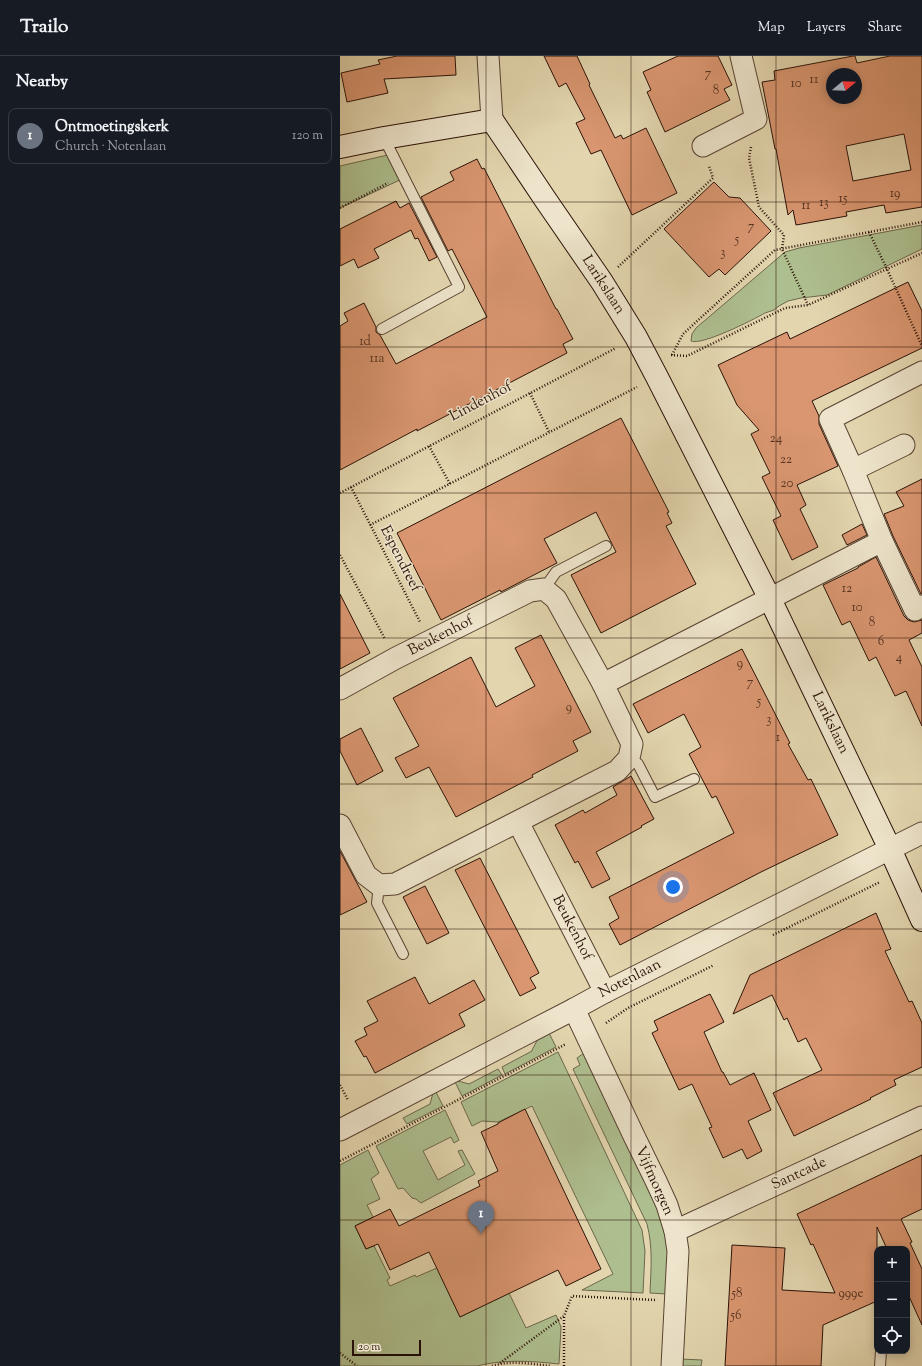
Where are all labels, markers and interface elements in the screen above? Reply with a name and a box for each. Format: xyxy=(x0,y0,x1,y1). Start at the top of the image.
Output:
text: Trailo xyxy=(20,14,68,41)
text: Map xyxy=(758,18,785,38)
text: Layers xyxy=(807,18,845,38)
text: Share xyxy=(867,18,902,38)
house number: 7 xyxy=(705,65,712,83)
north arrow xyxy=(826,68,862,104)
text: Nearby xyxy=(16,70,68,94)
house number: 11 xyxy=(810,71,819,89)
house number: 10 xyxy=(790,75,802,93)
house number: 8 xyxy=(713,82,719,100)
text: Ontmoetingskerk xyxy=(55,117,169,138)
text: 1 xyxy=(28,127,32,145)
text: 120 m xyxy=(292,127,323,145)
text: Church · Notenlaan xyxy=(55,138,166,156)
house number: 19 xyxy=(890,185,900,203)
house number: 15 xyxy=(839,190,848,208)
house number: 13 xyxy=(819,194,829,212)
house number: 11 xyxy=(802,197,811,215)
house number: 7 xyxy=(748,218,755,236)
house number: 5 xyxy=(734,231,740,249)
house number: 3 xyxy=(720,244,726,262)
street label: Larikslaan xyxy=(576,251,630,319)
house number: 1d xyxy=(359,333,371,351)
house number: 11a xyxy=(370,350,384,368)
street label: Lindenhof xyxy=(446,376,517,427)
house number: 24 xyxy=(770,430,783,448)
house number: 22 xyxy=(780,451,792,469)
house number: 20 xyxy=(781,475,794,493)
street label: Espendreef xyxy=(374,522,426,597)
house number: 12 xyxy=(842,580,852,598)
house number: 10 xyxy=(851,599,863,617)
street label: Beukenhof xyxy=(405,610,478,661)
house number: 8 xyxy=(869,614,875,632)
house number: 6 xyxy=(878,633,884,651)
house number: 4 xyxy=(896,649,903,667)
house number: 9 xyxy=(737,655,743,673)
house number: 7 xyxy=(747,674,754,692)
street label: Larikslaan xyxy=(806,688,854,758)
house number: 5 xyxy=(756,693,762,711)
house number: 9 xyxy=(566,699,572,717)
house number: 3 xyxy=(766,711,772,729)
house number: 1 xyxy=(776,729,781,747)
your location xyxy=(663,877,683,897)
street label: Beukenhof xyxy=(547,892,598,965)
street label: Notenlaan xyxy=(595,954,665,1004)
street label: Vijfmorgen xyxy=(629,1143,679,1219)
street label: Santcade xyxy=(768,1152,830,1196)
pin: 1 xyxy=(468,1201,494,1234)
map controls xyxy=(874,1246,910,1354)
button: + xyxy=(874,1246,910,1282)
button: − xyxy=(874,1282,910,1318)
house number: 58 xyxy=(731,1285,742,1303)
house number: 999e xyxy=(838,1285,864,1303)
house number: 56 xyxy=(730,1307,741,1325)
button: locate xyxy=(874,1318,910,1354)
scale bar xyxy=(352,1338,421,1357)
text: 20 m xyxy=(358,1339,380,1355)

